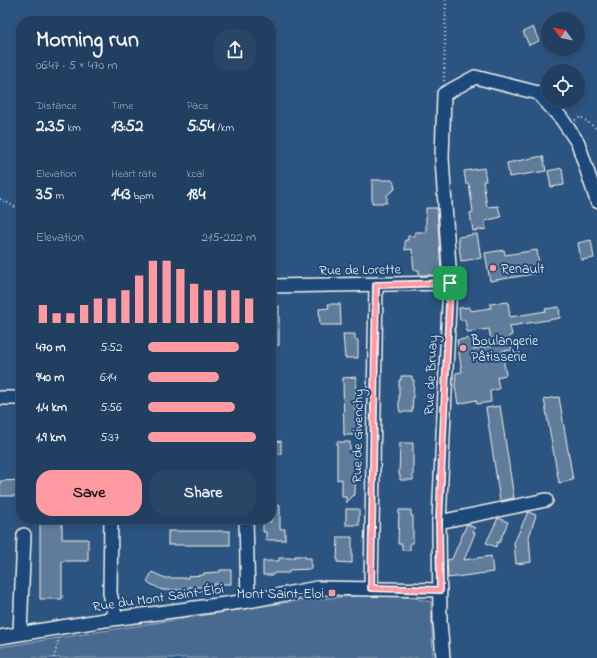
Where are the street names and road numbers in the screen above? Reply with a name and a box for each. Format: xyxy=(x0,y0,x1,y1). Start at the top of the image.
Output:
street label: Rue de Lorette xyxy=(319,259,402,282)
street label: Rue de Bruay xyxy=(419,334,445,416)
street label: Rue de Givenchy xyxy=(347,389,371,483)
street label: Rue du Mont Saint-Éloi xyxy=(91,579,225,618)

